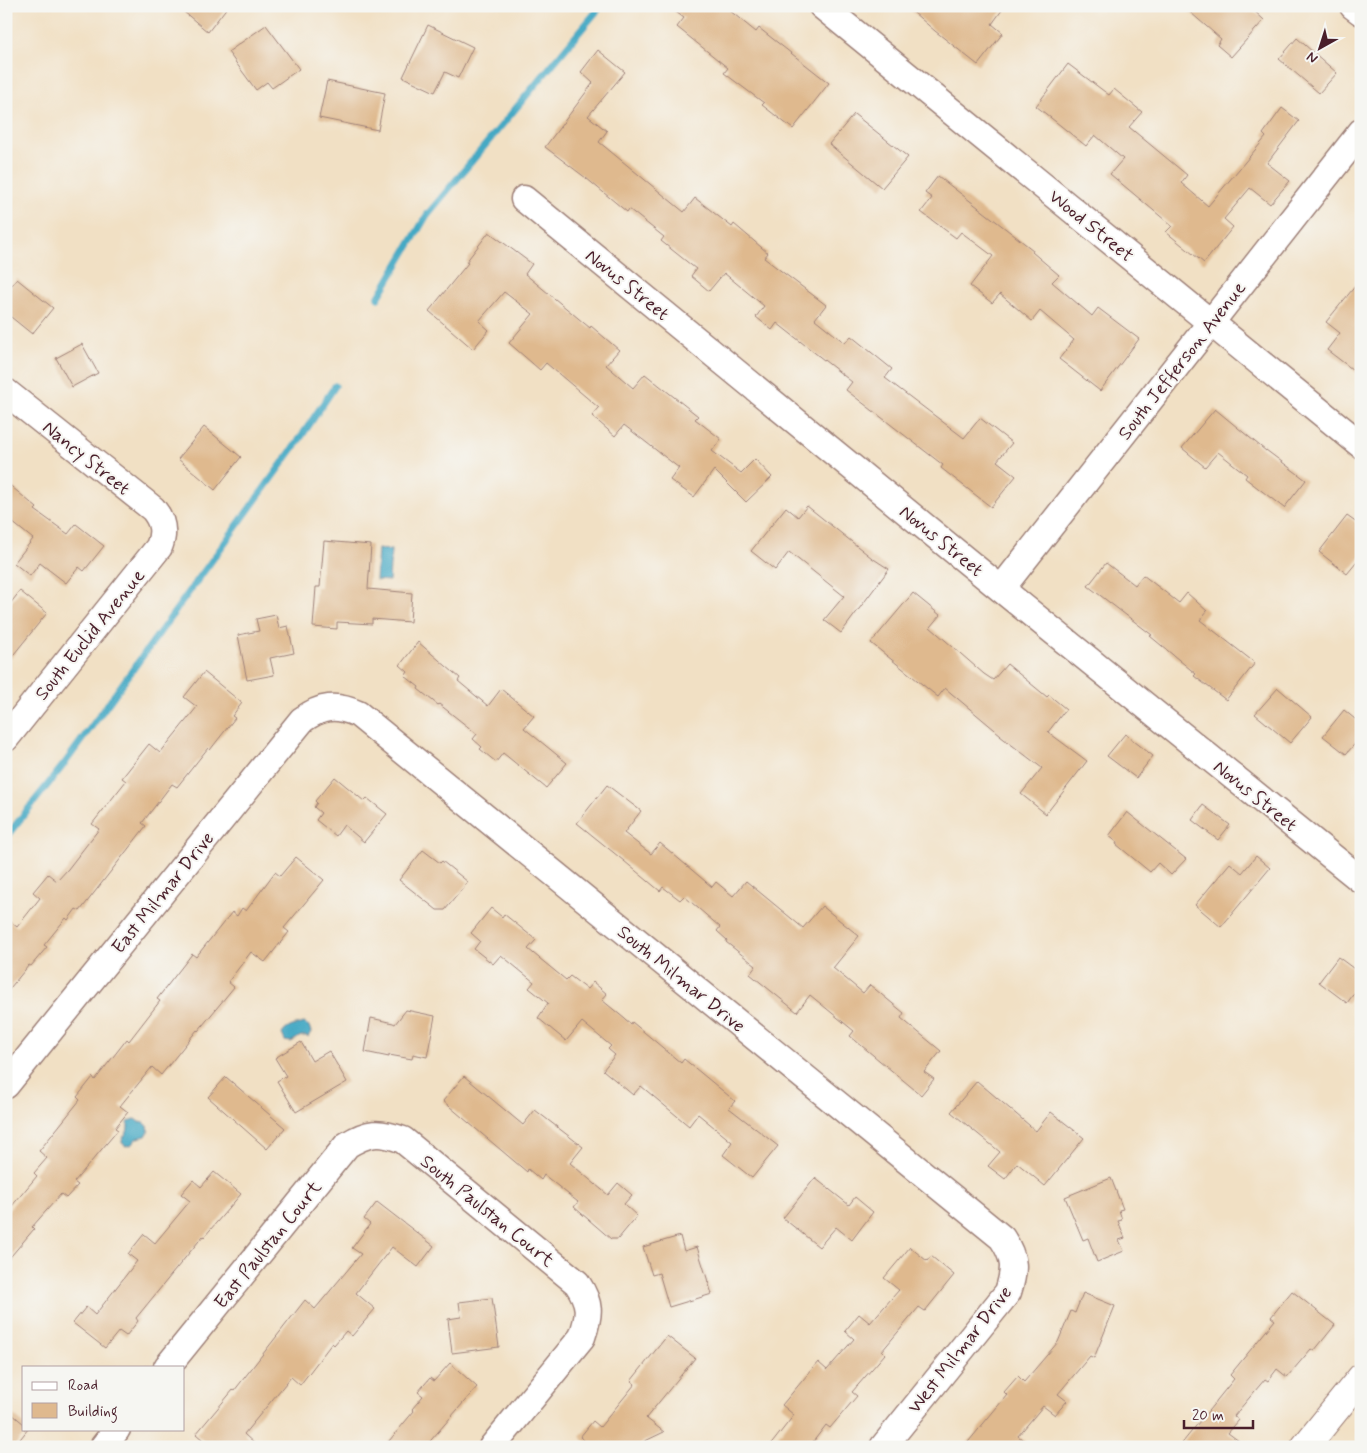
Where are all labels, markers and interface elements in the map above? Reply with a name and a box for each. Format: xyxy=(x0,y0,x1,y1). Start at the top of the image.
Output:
north arrow xyxy=(1294,22,1344,72)
text: N xyxy=(1303,47,1322,67)
street label: Wood Street xyxy=(1043,184,1139,268)
street label: Novus Street xyxy=(580,244,674,327)
street label: South Jefferson Avenue xyxy=(1112,277,1252,445)
street label: Nancy Street xyxy=(36,415,135,502)
street label: Novus Street xyxy=(894,500,988,583)
street label: South Euclid Avenue xyxy=(30,564,151,706)
street label: Novus Street xyxy=(1208,755,1302,838)
street label: East Milmar Drive xyxy=(106,827,220,959)
street label: South Milmar Drive xyxy=(612,920,750,1039)
street label: South Paulstan Court xyxy=(415,1149,559,1273)
street label: East Paulstan Court xyxy=(209,1176,328,1314)
street label: West Milmar Drive xyxy=(902,1281,1018,1419)
legend xyxy=(22,1366,185,1430)
text: Road xyxy=(68,1376,98,1396)
scale bar xyxy=(1184,1398,1253,1430)
text: Building xyxy=(68,1402,118,1423)
text: 20 m xyxy=(1192,1406,1224,1426)

